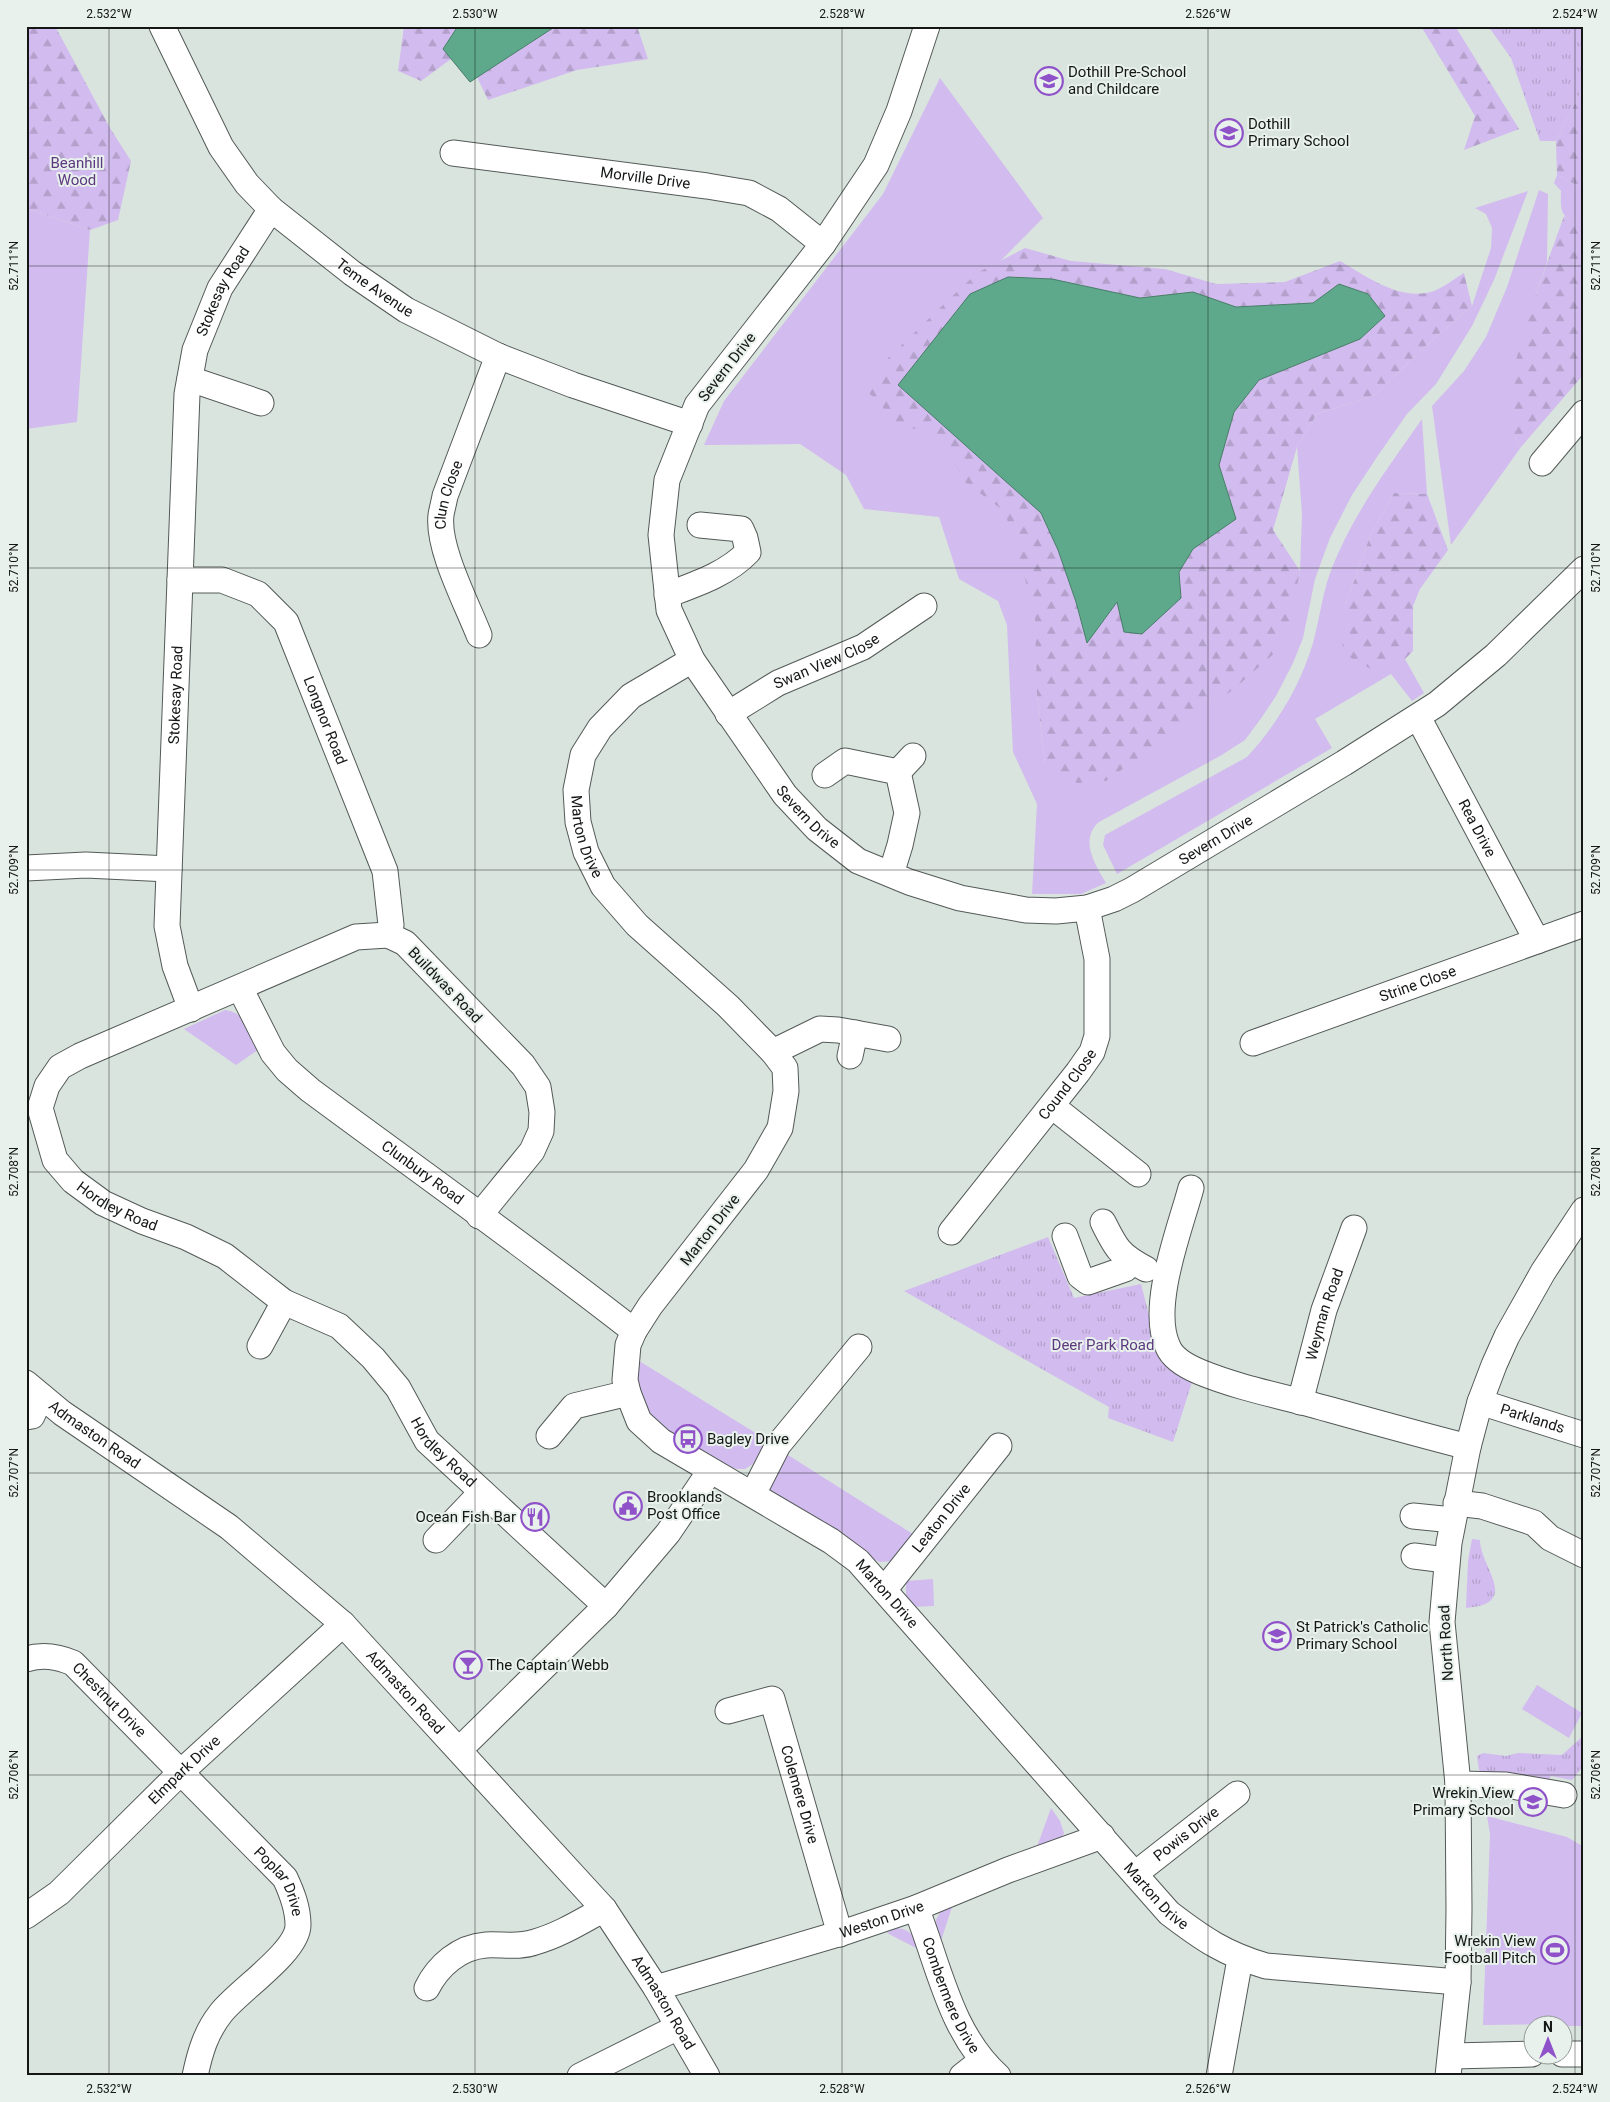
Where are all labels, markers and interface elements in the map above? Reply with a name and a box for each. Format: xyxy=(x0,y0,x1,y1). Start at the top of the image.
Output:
text: 2.532°W xyxy=(86,7,132,21)
text: 2.530°W xyxy=(452,7,498,21)
text: 2.528°W xyxy=(819,7,865,21)
text: 2.526°W xyxy=(1185,7,1231,21)
text: 2.524°W xyxy=(1552,7,1598,21)
place label: Dothill Pre-School and Childcare xyxy=(1068,63,1187,98)
school or university icon: Dothill Pre-School and Childcare xyxy=(1034,66,1064,96)
place label: Dothill Primary School xyxy=(1248,115,1349,150)
school or university icon: Dothill Primary School xyxy=(1214,118,1244,148)
park label: Beanhill Wood xyxy=(51,154,103,189)
street label: Morville Drive xyxy=(599,163,691,193)
text: 52.711°N xyxy=(7,241,21,291)
text: 52.711°N xyxy=(1589,241,1603,291)
street label: Stokesay Road xyxy=(193,243,253,339)
street label: Teme Avenue xyxy=(332,255,416,321)
street label: Severn Drive xyxy=(694,329,760,405)
street label: Clun Close xyxy=(431,458,467,530)
text: 52.710°N xyxy=(7,543,21,593)
text: 52.710°N xyxy=(1589,543,1603,593)
street label: Swan View Close xyxy=(771,629,883,693)
street label: Stokesay Road xyxy=(165,645,187,745)
street label: Longnor Road xyxy=(299,674,351,767)
street label: Severn Drive xyxy=(772,782,843,852)
street label: Marton Drive xyxy=(567,795,607,881)
street label: Rea Drive xyxy=(1454,796,1500,860)
street label: Severn Drive xyxy=(1176,811,1256,869)
text: 52.709°N xyxy=(7,845,21,895)
text: 52.709°N xyxy=(1589,845,1603,895)
street label: Buildwas Road xyxy=(404,943,486,1027)
street label: Strine Close xyxy=(1377,962,1459,1006)
street label: Cound Close xyxy=(1034,1045,1100,1124)
street label: Clunbury Road xyxy=(378,1137,467,1209)
text: 52.708°N xyxy=(7,1147,21,1197)
text: 52.708°N xyxy=(1589,1147,1603,1197)
street label: Hordley Road xyxy=(73,1178,160,1235)
street label: Marton Drive xyxy=(677,1191,744,1269)
street label: Weyman Road xyxy=(1302,1266,1348,1363)
park label: Deer Park Road xyxy=(1052,1336,1154,1354)
street label: Admaston Road xyxy=(45,1397,144,1473)
street label: Parklands xyxy=(1498,1400,1567,1437)
street label: Hordley Road xyxy=(407,1414,480,1491)
bus stop icon: Bagley Drive xyxy=(673,1424,703,1454)
place label: Bagley Drive xyxy=(707,1430,789,1448)
text: 52.707°N xyxy=(7,1448,21,1498)
text: 52.707°N xyxy=(1589,1448,1603,1498)
street label: Leaton Drive xyxy=(908,1480,974,1556)
place label: Brooklands Post Office xyxy=(647,1488,722,1523)
public building icon: Brooklands Post Office xyxy=(613,1491,643,1521)
restaurant icon: Ocean Fish Bar xyxy=(520,1502,550,1532)
place label: Ocean Fish Bar xyxy=(415,1508,516,1526)
street label: Marton Drive xyxy=(852,1556,922,1632)
street label: North Road xyxy=(1435,1605,1457,1681)
place label: St Patrick's Catholic Primary School xyxy=(1296,1618,1429,1653)
school or university icon: St Patrick's Catholic Primary School xyxy=(1262,1621,1292,1651)
street label: Admaston Road xyxy=(362,1646,448,1738)
bar icon: The Captain Webb xyxy=(453,1650,483,1680)
place label: The Captain Webb xyxy=(487,1656,609,1674)
street label: Chestnut Drive xyxy=(69,1659,150,1741)
street label: Elmpark Drive xyxy=(145,1732,224,1808)
street label: Colemere Drive xyxy=(777,1743,822,1846)
text: 52.706°N xyxy=(7,1750,21,1800)
text: 52.706°N xyxy=(1589,1750,1603,1800)
place label: Wrekin View Primary School xyxy=(1413,1784,1514,1819)
school or university icon: Wrekin View Primary School xyxy=(1518,1787,1548,1817)
street label: Powis Drive xyxy=(1150,1803,1222,1865)
street label: Poplar Drive xyxy=(250,1843,306,1918)
street label: Marton Drive xyxy=(1120,1859,1192,1933)
street label: Weston Drive xyxy=(838,1897,927,1942)
place label: Wrekin View Football Pitch xyxy=(1444,1932,1536,1967)
street label: Combermere Drive xyxy=(918,1935,984,2057)
sports icon: Wrekin View Football Pitch xyxy=(1540,1935,1570,1965)
street label: Admaston Road xyxy=(628,1952,699,2053)
north arrow xyxy=(1522,2014,1572,2064)
text: N xyxy=(1543,2019,1553,2035)
text: 2.532°W xyxy=(86,2082,132,2096)
text: 2.530°W xyxy=(452,2082,498,2096)
text: 2.528°W xyxy=(819,2082,865,2096)
text: 2.526°W xyxy=(1185,2082,1231,2096)
text: 2.524°W xyxy=(1552,2082,1598,2096)

